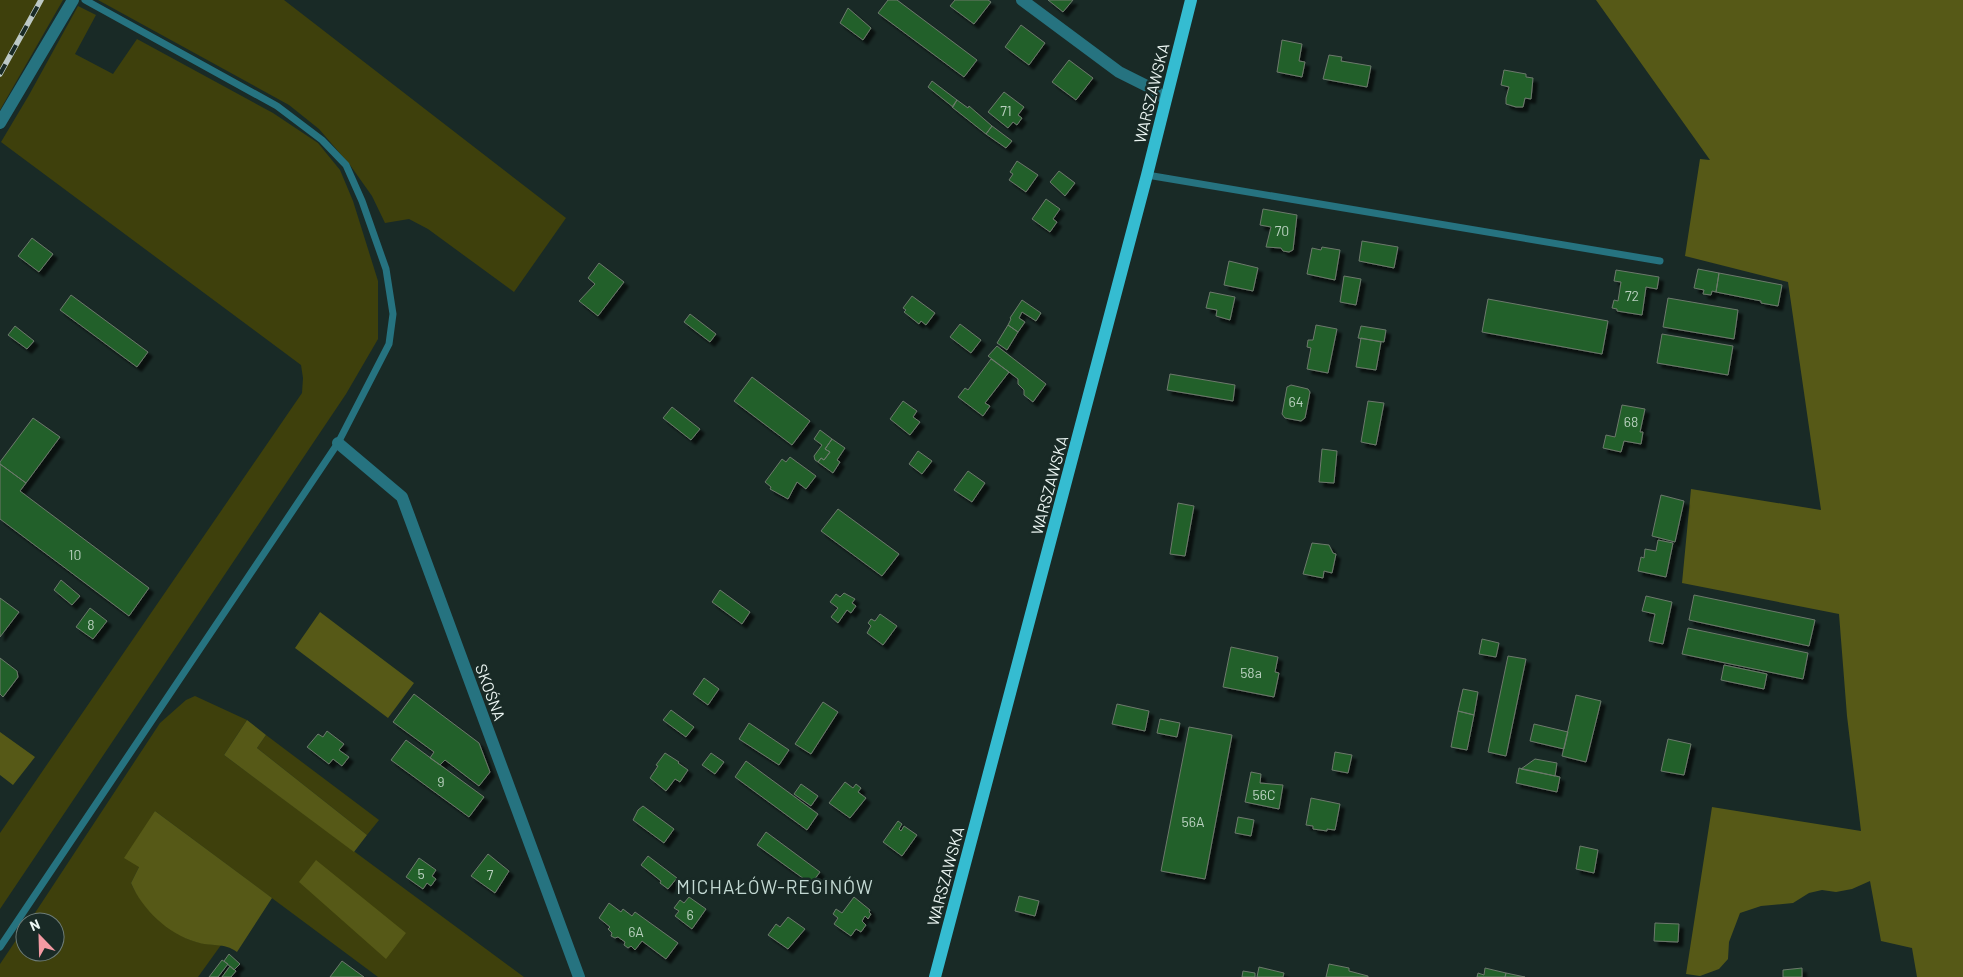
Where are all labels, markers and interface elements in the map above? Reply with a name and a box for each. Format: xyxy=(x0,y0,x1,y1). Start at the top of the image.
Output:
street label: WARSZAWSKA xyxy=(1129,41,1173,145)
house number: 71 xyxy=(1000,102,1012,119)
house number: 70 xyxy=(1275,222,1289,239)
house number: 72 xyxy=(1625,287,1639,304)
house number: 64 xyxy=(1289,393,1303,410)
house number: 68 xyxy=(1624,413,1638,430)
street label: WARSZAWSKA xyxy=(1027,433,1071,537)
house number: 10 xyxy=(69,546,81,563)
house number: 8 xyxy=(87,616,95,633)
street label: SKOŚNA xyxy=(472,661,510,723)
house number: 58a xyxy=(1240,664,1262,681)
house number: 9 xyxy=(437,773,445,790)
house number: 56C xyxy=(1253,786,1275,803)
house number: 56A xyxy=(1182,813,1205,830)
street label: WARSZAWSKA xyxy=(923,824,967,928)
house number: 5 xyxy=(417,865,425,882)
house number: 7 xyxy=(487,866,494,883)
district label: MICHAŁÓW-REGINÓW xyxy=(676,875,874,898)
house number: 6 xyxy=(686,906,694,923)
north arrow xyxy=(15,912,65,962)
text: N xyxy=(27,915,42,934)
house number: 6A xyxy=(628,923,644,940)

